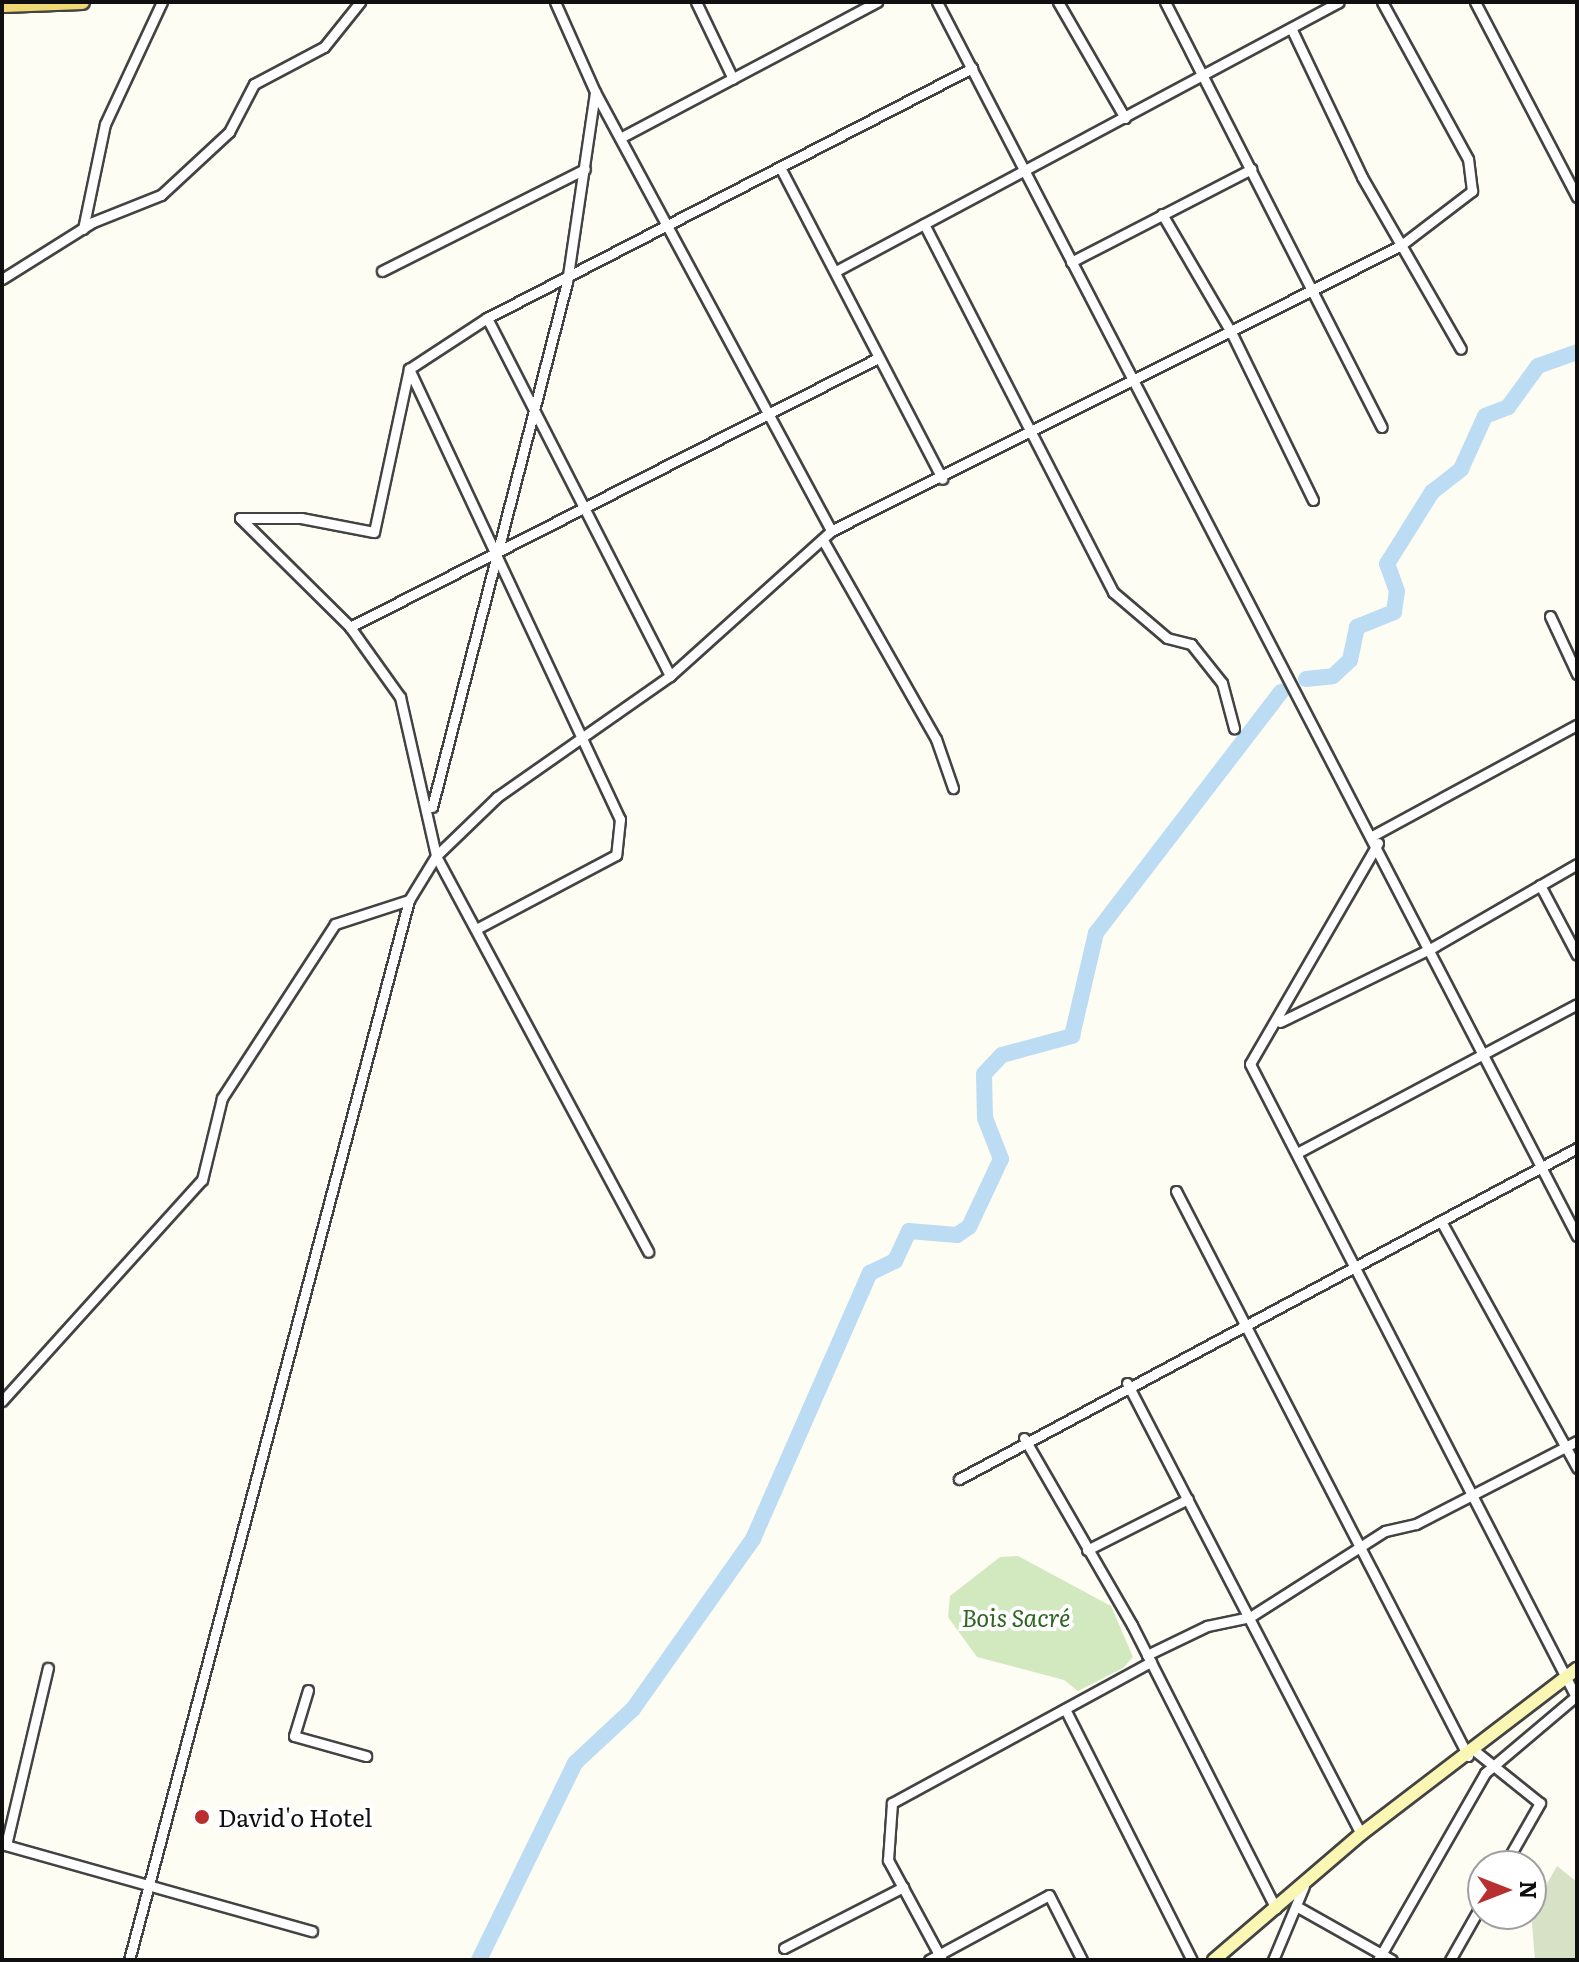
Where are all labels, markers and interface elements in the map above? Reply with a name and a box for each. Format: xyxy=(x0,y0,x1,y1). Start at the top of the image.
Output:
park label: Bois Sacré xyxy=(962,1603,1070,1631)
place label: David'o Hotel xyxy=(218,1803,372,1831)
marker: David'o Hotel xyxy=(193,1808,211,1826)
north arrow xyxy=(1467,1850,1547,1930)
text: N xyxy=(1513,1881,1546,1899)

